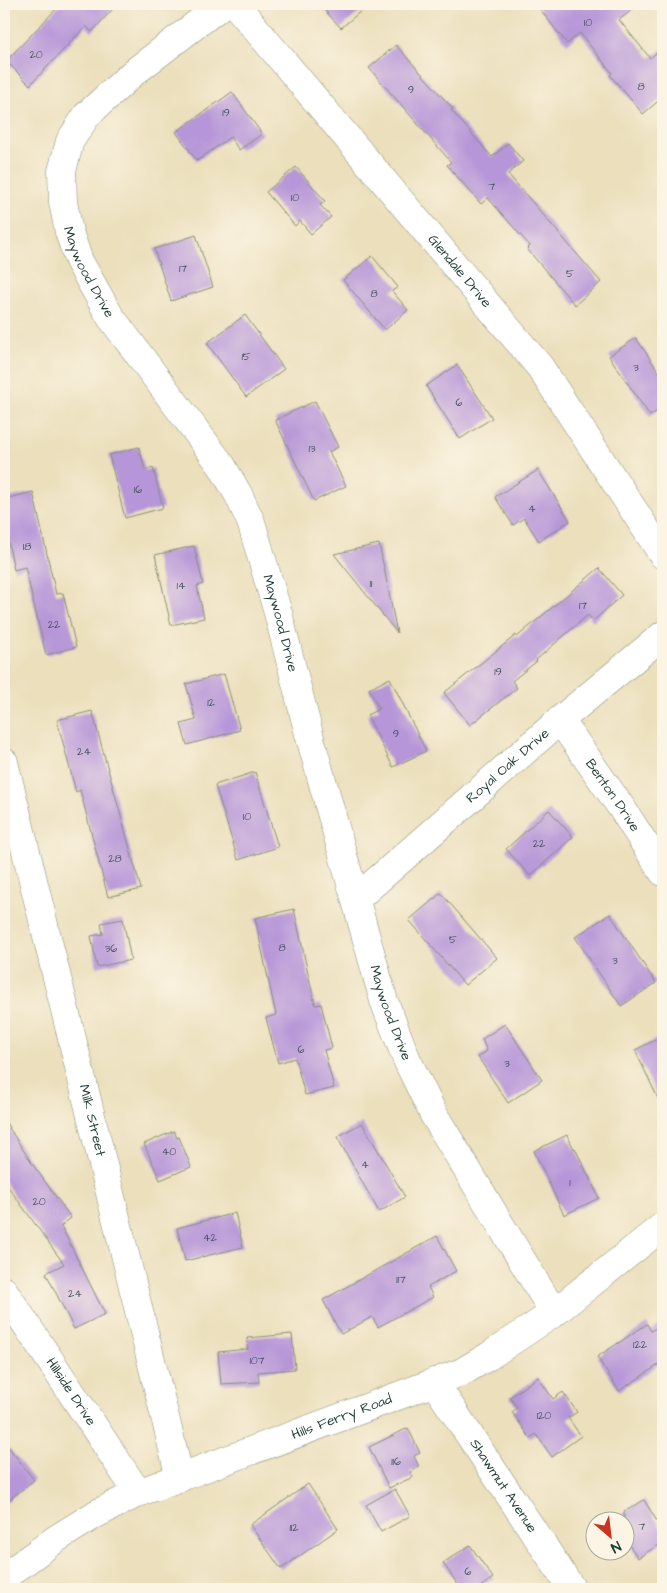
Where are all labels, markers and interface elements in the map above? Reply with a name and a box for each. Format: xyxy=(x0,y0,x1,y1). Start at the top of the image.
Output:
house number: 10 xyxy=(584,15,592,30)
house number: 20 xyxy=(29,47,43,62)
house number: 8 xyxy=(637,79,645,94)
house number: 9 xyxy=(408,82,414,97)
house number: 19 xyxy=(222,105,230,120)
house number: 7 xyxy=(489,179,496,194)
house number: 10 xyxy=(291,190,299,205)
street label: Maywood Drive xyxy=(58,224,119,322)
street label: Glendale Drive xyxy=(423,230,496,312)
house number: 17 xyxy=(179,261,187,276)
house number: 5 xyxy=(566,266,574,281)
house number: 8 xyxy=(370,286,378,301)
house number: 15 xyxy=(241,349,251,364)
house number: 3 xyxy=(633,360,639,375)
house number: 6 xyxy=(456,395,463,410)
house number: 13 xyxy=(308,441,316,456)
house number: 16 xyxy=(134,482,142,497)
house number: 4 xyxy=(528,501,536,516)
house number: 18 xyxy=(23,539,31,554)
street label: Maywood Drive xyxy=(257,572,303,675)
house number: 11 xyxy=(370,576,373,591)
house number: 14 xyxy=(177,578,186,593)
house number: 17 xyxy=(579,598,587,613)
house number: 22 xyxy=(48,617,61,632)
house number: 19 xyxy=(494,664,502,679)
house number: 12 xyxy=(207,695,216,710)
street label: Royal Oak Drive xyxy=(462,723,554,808)
house number: 9 xyxy=(393,726,399,741)
house number: 24 xyxy=(77,744,91,759)
street label: Benton Drive xyxy=(580,755,645,836)
house number: 10 xyxy=(243,809,251,824)
house number: 22 xyxy=(533,836,546,851)
house number: 28 xyxy=(108,851,122,866)
house number: 5 xyxy=(449,932,457,947)
house number: 8 xyxy=(278,940,286,955)
house number: 36 xyxy=(105,941,117,956)
house number: 3 xyxy=(612,953,618,968)
street label: Maywood Drive xyxy=(364,963,416,1064)
house number: 6 xyxy=(298,1042,305,1057)
house number: 3 xyxy=(504,1056,510,1071)
street label: Milk Street xyxy=(74,1082,111,1159)
house number: 40 xyxy=(162,1144,176,1159)
house number: 4 xyxy=(361,1157,369,1172)
house number: 1 xyxy=(569,1175,571,1190)
house number: 20 xyxy=(32,1194,46,1209)
house number: 42 xyxy=(203,1230,218,1245)
house number: 117 xyxy=(396,1272,406,1287)
house number: 24 xyxy=(68,1286,82,1301)
house number: 122 xyxy=(633,1337,648,1352)
house number: 107 xyxy=(249,1353,265,1368)
street label: Hillside Drive xyxy=(41,1354,101,1430)
street label: Hills Ferry Road xyxy=(289,1389,395,1445)
house number: 120 xyxy=(537,1408,551,1423)
street label: Shawmut Avenue xyxy=(465,1435,542,1537)
house number: 116 xyxy=(391,1454,401,1469)
north arrow xyxy=(584,1510,634,1560)
house number: 7 xyxy=(639,1519,646,1534)
house number: 112 xyxy=(289,1520,299,1535)
text: N xyxy=(607,1536,624,1558)
house number: 6 xyxy=(465,1564,472,1579)

